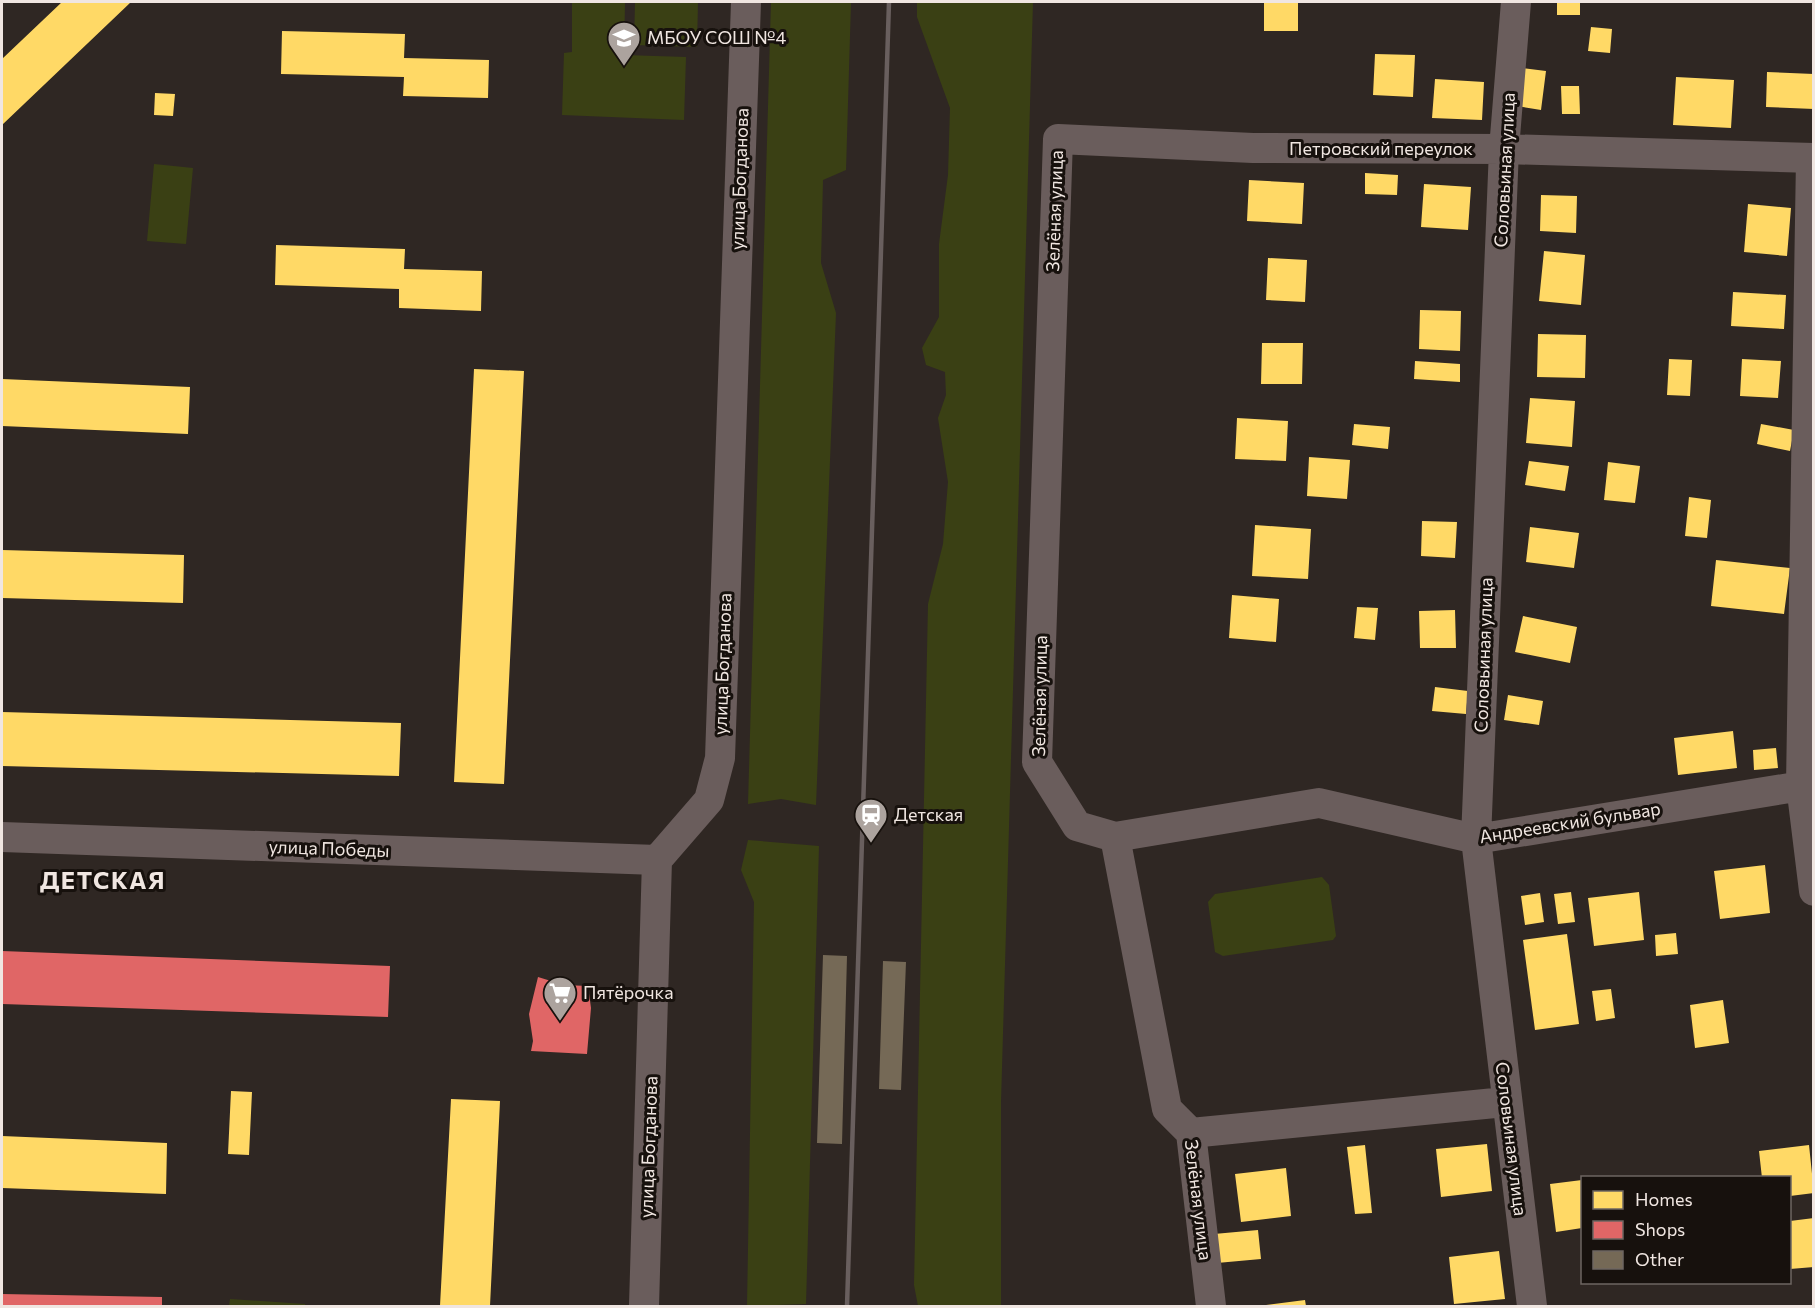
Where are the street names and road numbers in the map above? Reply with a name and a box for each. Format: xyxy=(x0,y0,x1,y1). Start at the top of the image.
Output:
street label: Соловьиная улица xyxy=(1489,92,1519,248)
street label: улица Богданова xyxy=(726,108,752,250)
street label: Петровский переулок xyxy=(1289,137,1473,159)
street label: Зелёная улица xyxy=(1041,150,1067,272)
street label: Соловьиная улица xyxy=(1469,577,1497,733)
street label: улица Богданова xyxy=(709,593,735,735)
street label: Зелёная улица xyxy=(1027,635,1051,757)
street label: Андреевский бульвар xyxy=(1478,797,1662,847)
street label: улица Победы xyxy=(268,835,390,861)
street label: Соловьиная улица xyxy=(1492,1061,1532,1217)
street label: улица Богданова xyxy=(635,1076,661,1218)
street label: Зелёная улица xyxy=(1181,1138,1217,1261)

